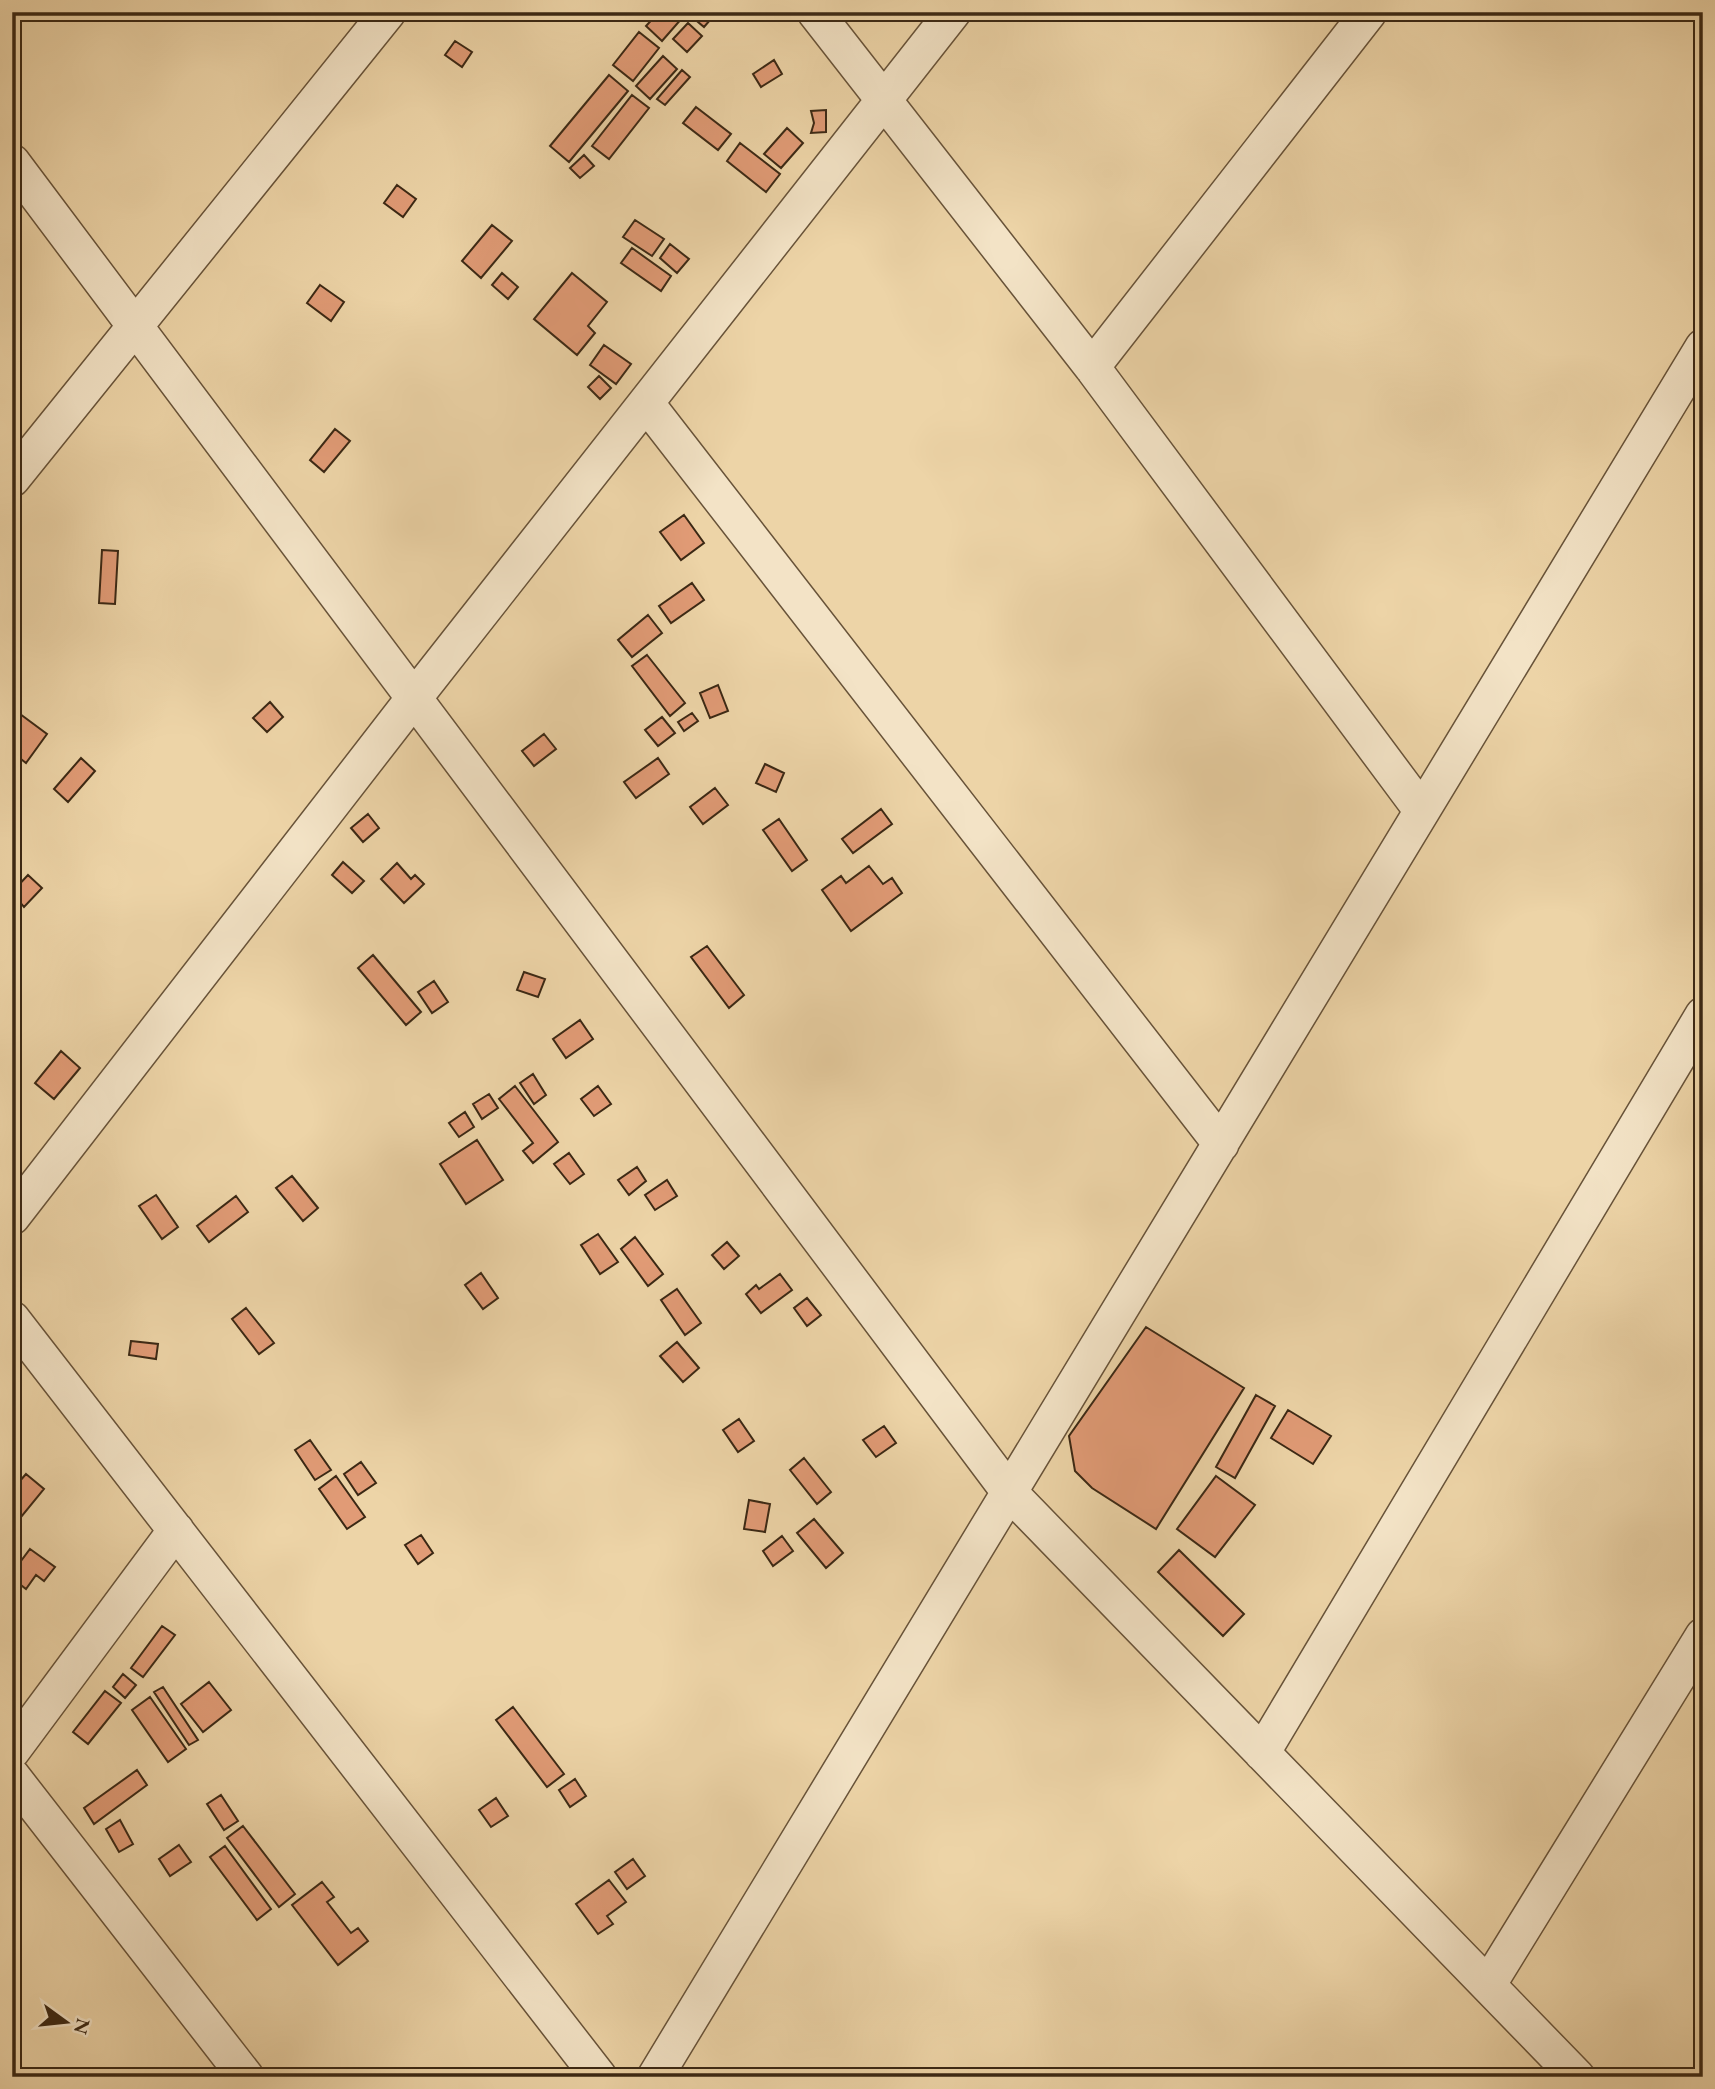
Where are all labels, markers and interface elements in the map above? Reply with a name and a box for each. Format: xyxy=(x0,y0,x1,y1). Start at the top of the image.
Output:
north arrow xyxy=(32,1988,102,2058)
text: N xyxy=(68,2016,96,2038)

